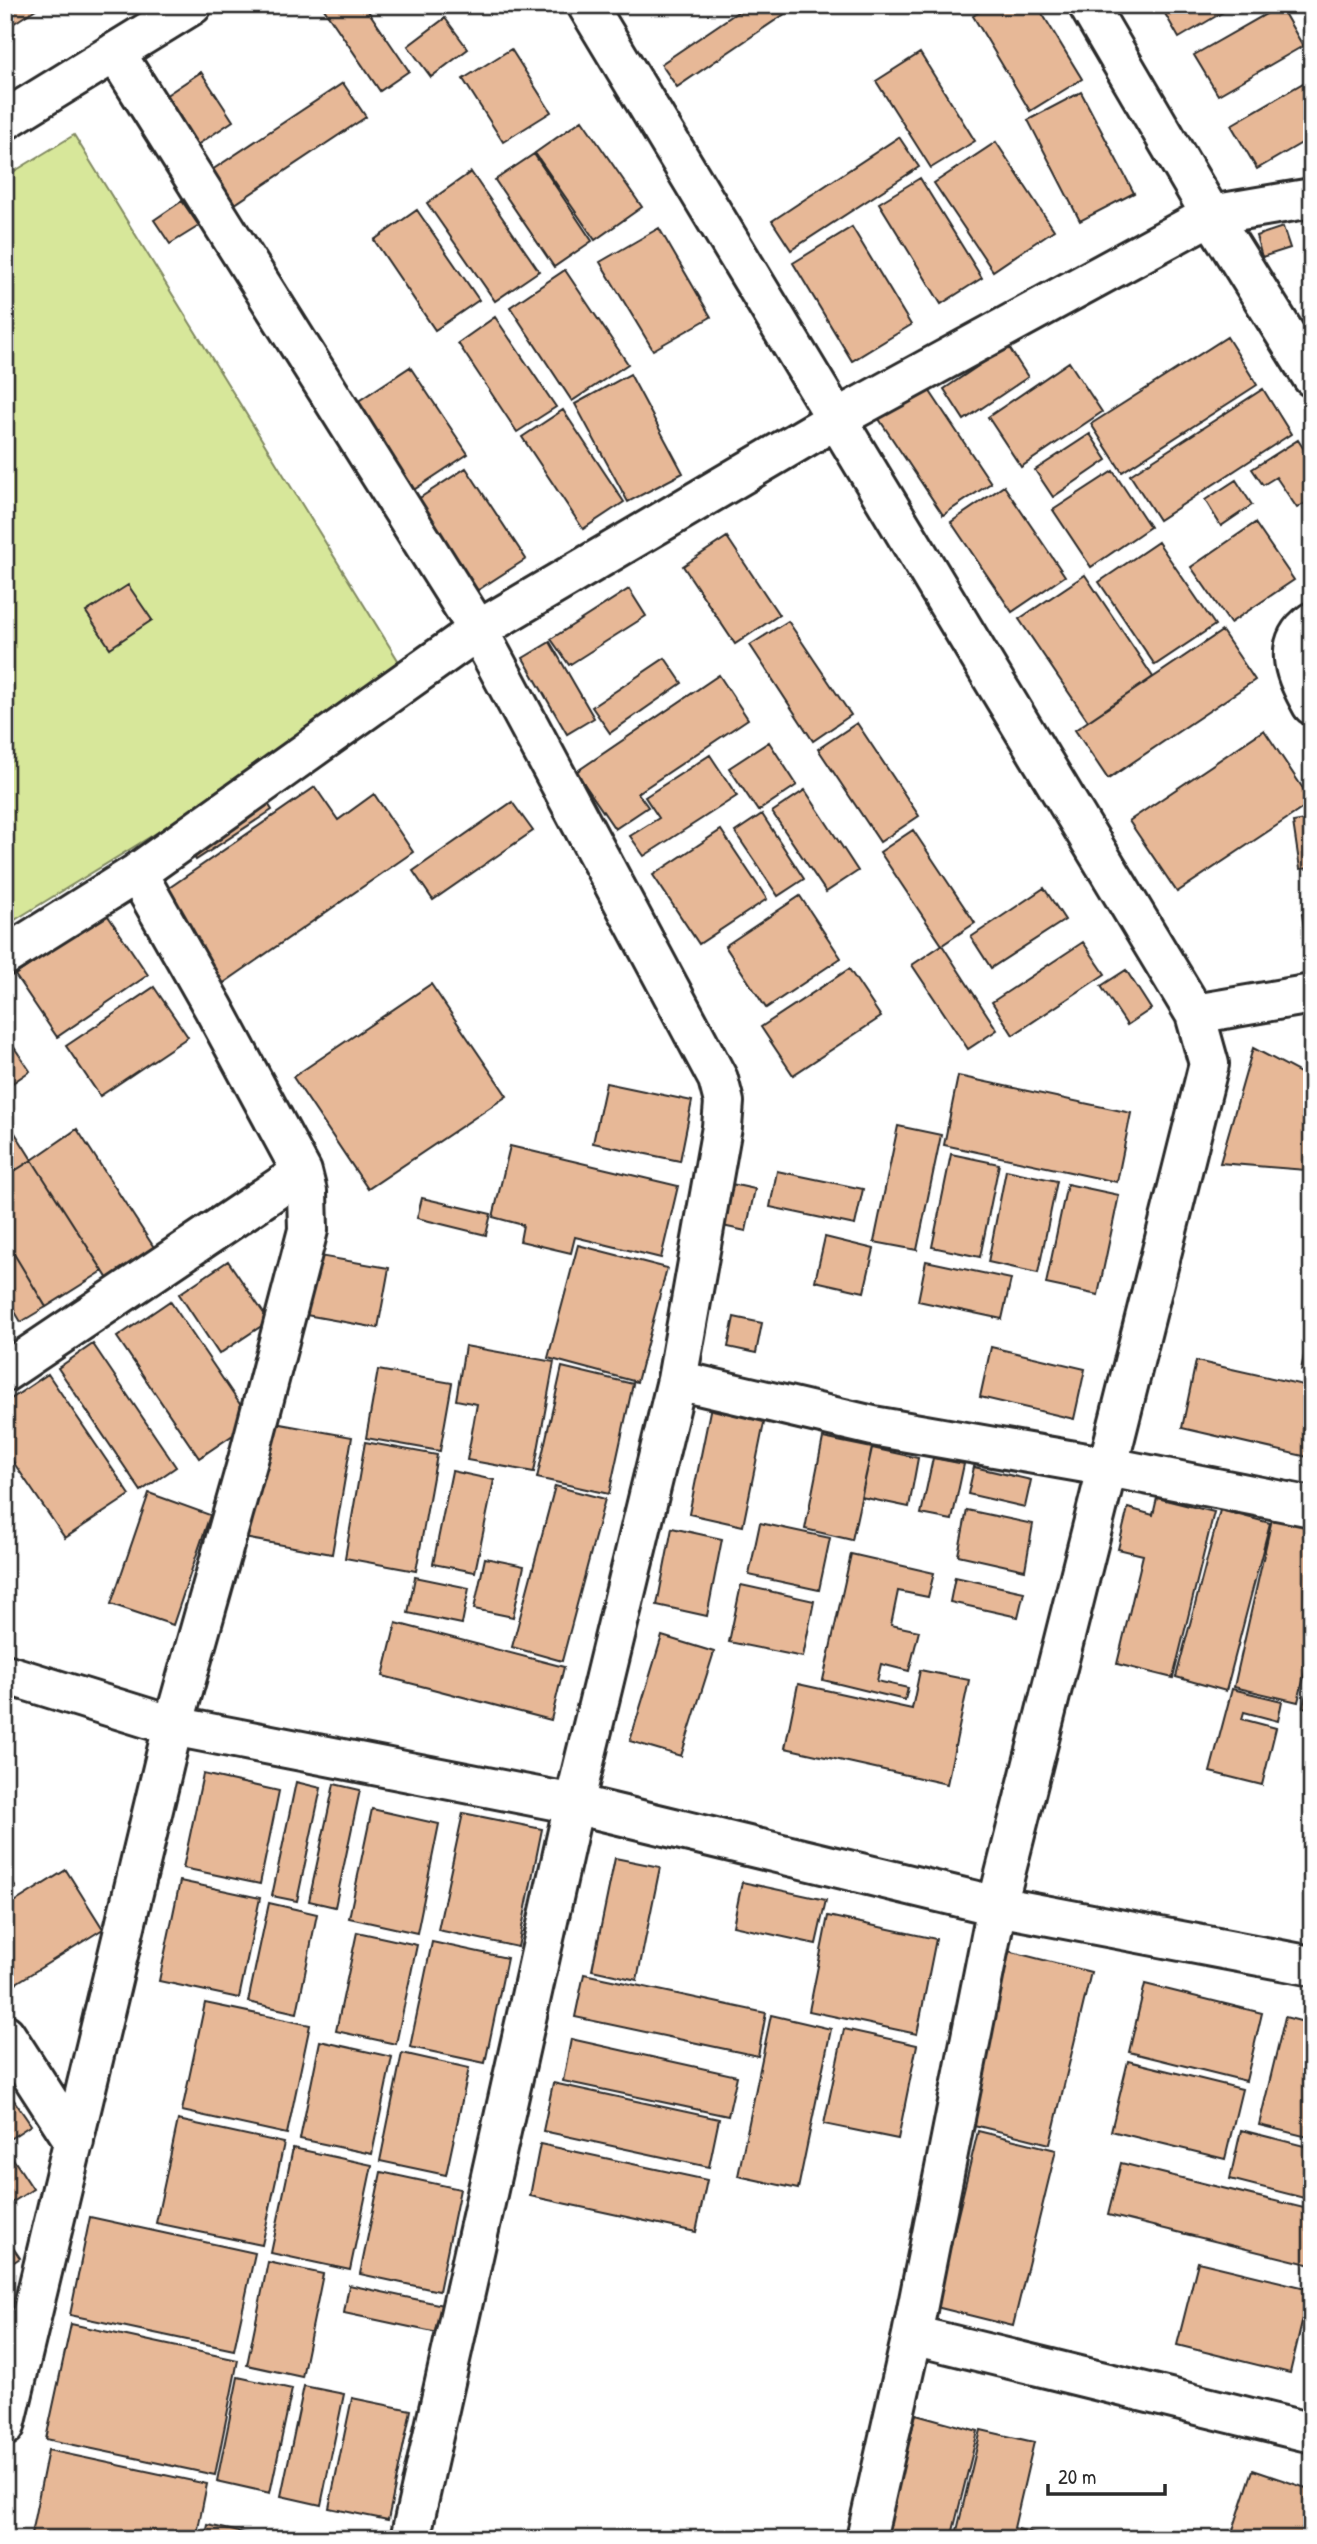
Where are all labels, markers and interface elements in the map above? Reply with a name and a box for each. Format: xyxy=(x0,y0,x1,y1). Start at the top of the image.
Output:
scale bar xyxy=(1048,2453,1165,2497)
text: 20 m xyxy=(1058,2462,1096,2491)

